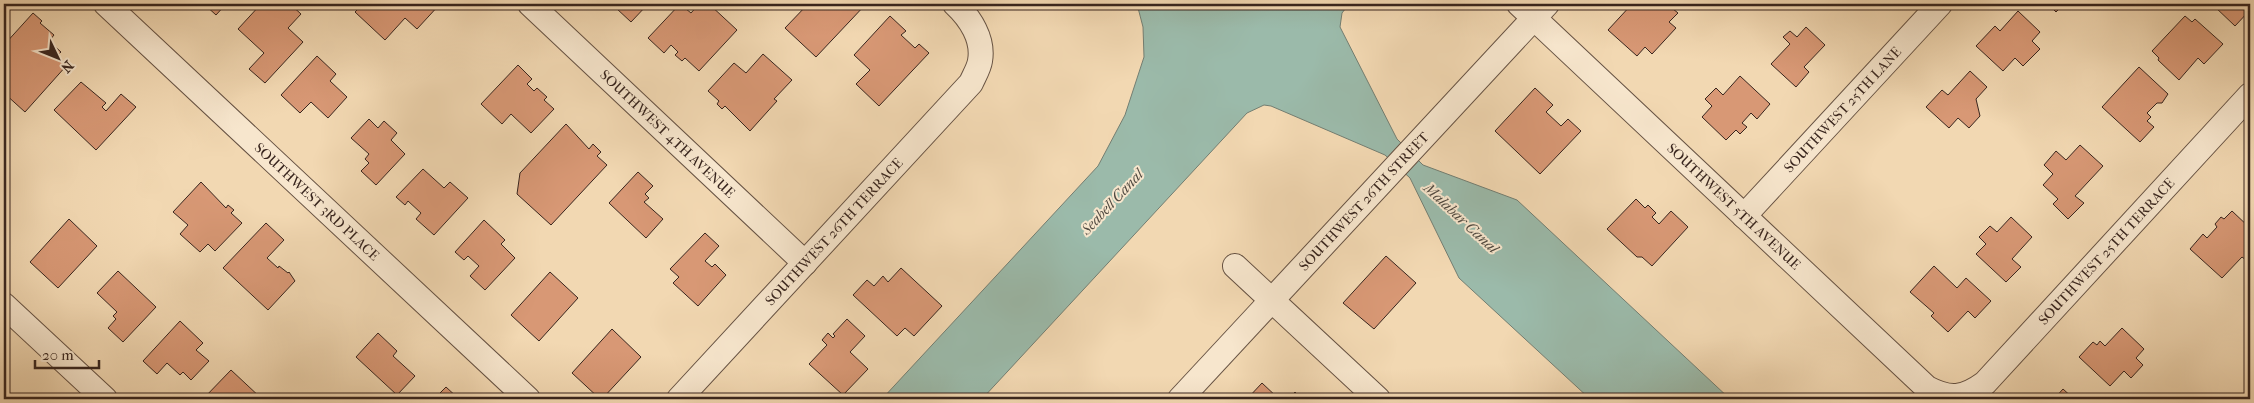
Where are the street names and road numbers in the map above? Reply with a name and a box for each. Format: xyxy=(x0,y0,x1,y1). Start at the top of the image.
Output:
street label: SOUTHWEST 25TH LANE xyxy=(1780,43,1905,176)
street label: SOUTHWEST 4TH AVENUE xyxy=(597,66,739,202)
street label: SOUTHWEST 26TH STREET xyxy=(1295,128,1433,274)
street label: SOUTHWEST 3RD PLACE xyxy=(251,139,383,264)
street label: SOUTHWEST 5TH AVENUE xyxy=(1664,139,1804,273)
street label: SOUTHWEST 26TH TERRACE xyxy=(761,154,906,309)
street label: SOUTHWEST 25TH TERRACE xyxy=(2035,174,2178,328)

